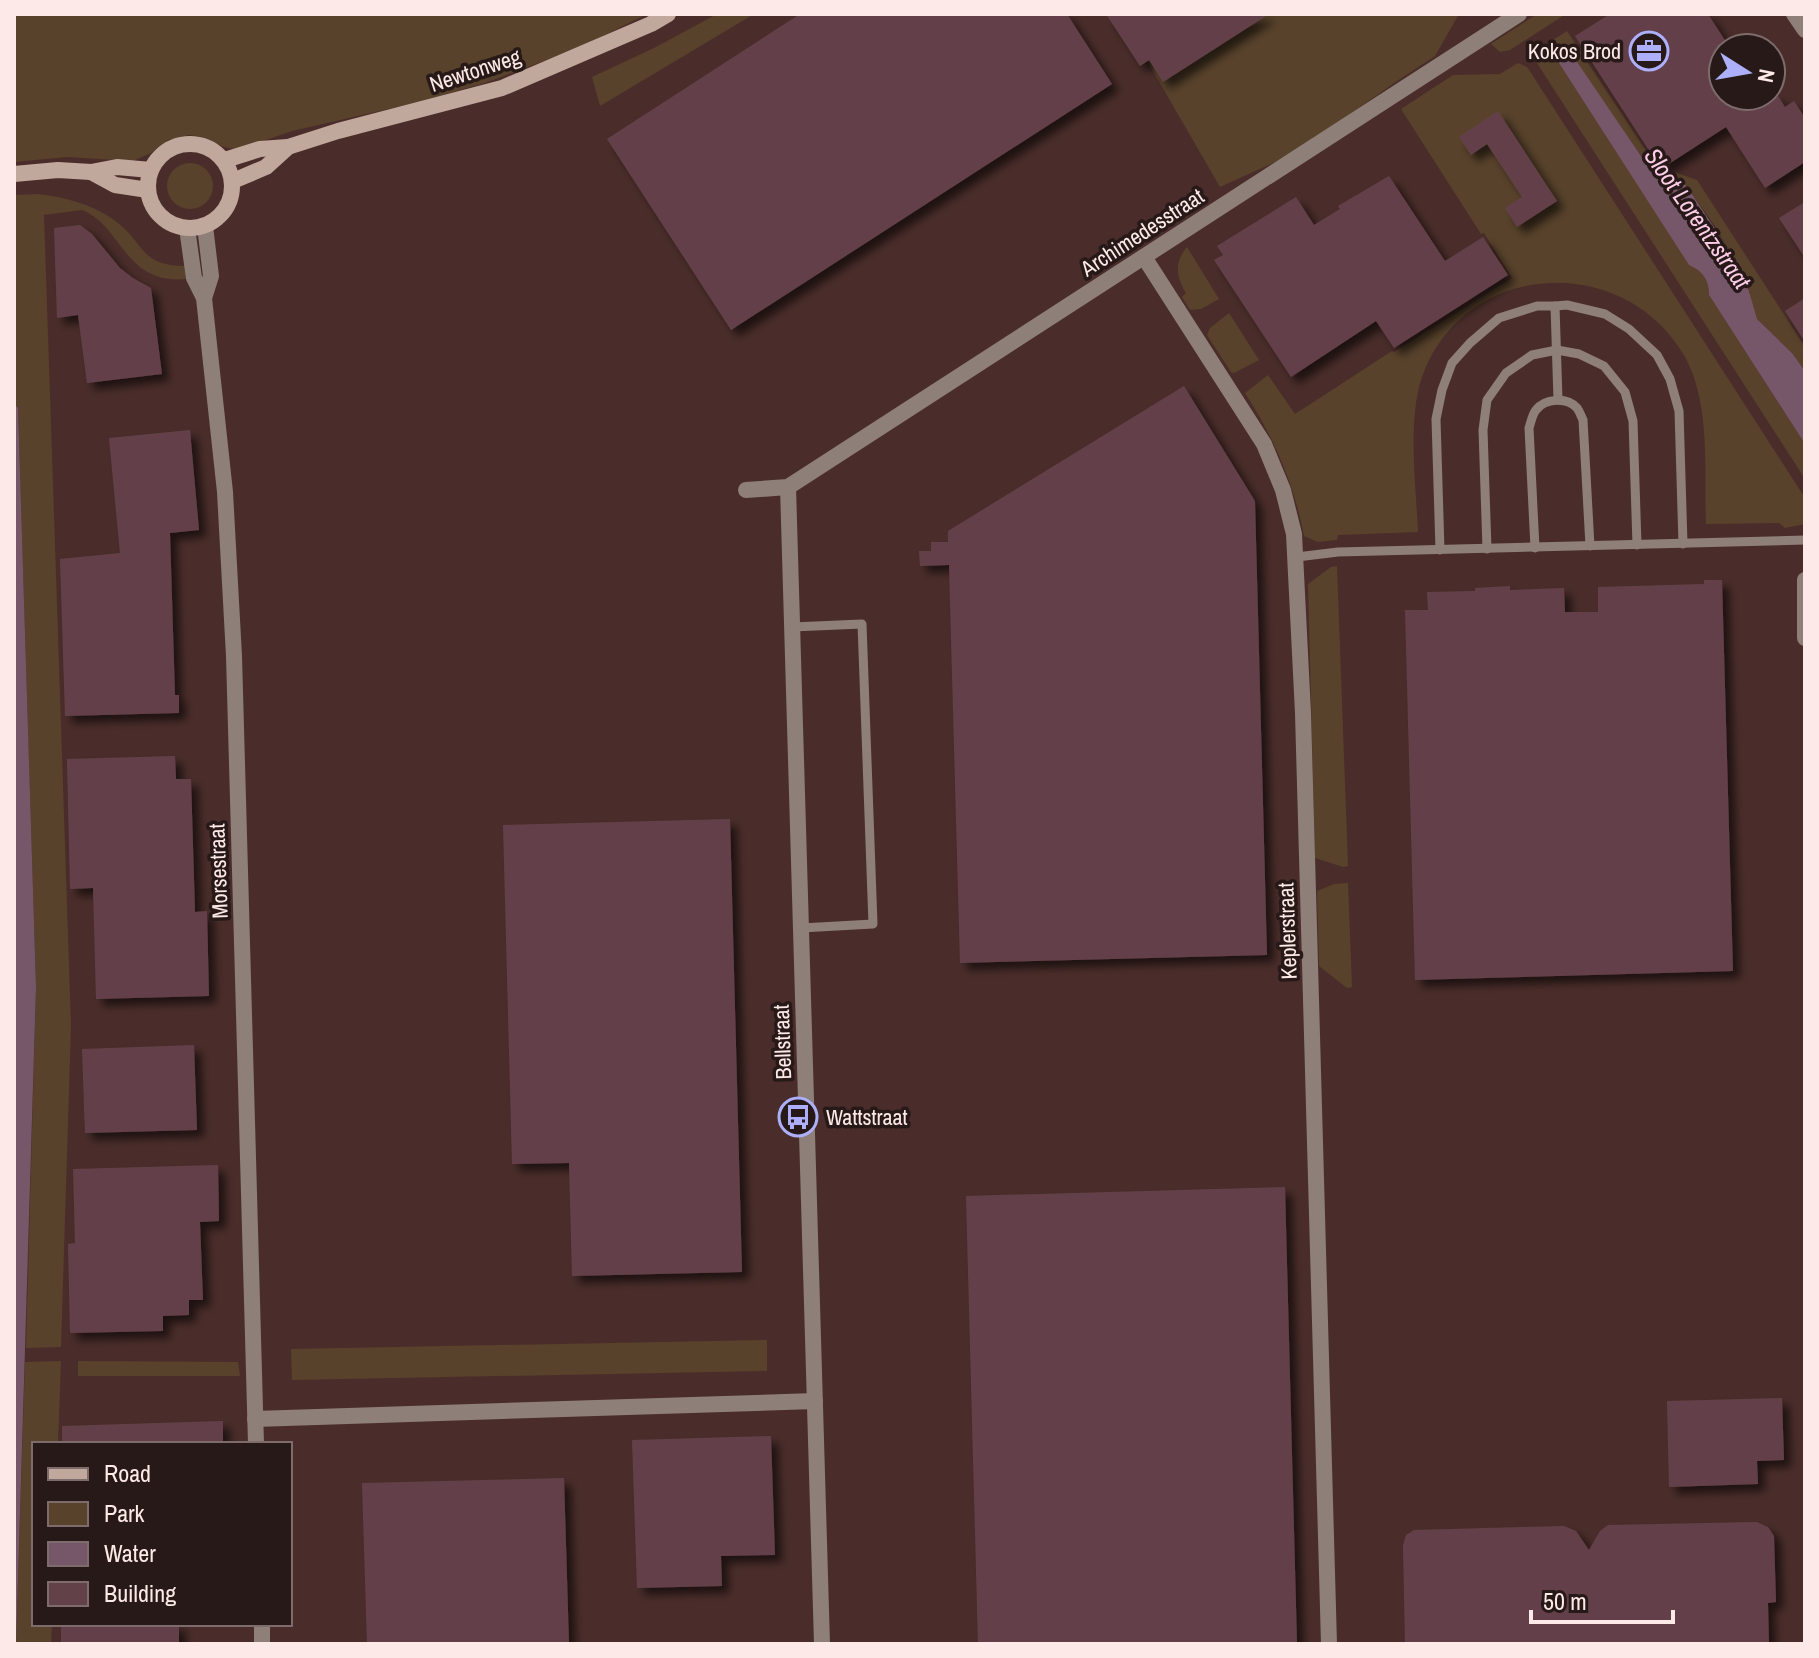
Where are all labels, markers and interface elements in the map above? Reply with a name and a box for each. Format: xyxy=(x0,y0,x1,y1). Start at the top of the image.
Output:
office icon: Kokos Brod xyxy=(1628,30,1670,72)
north arrow xyxy=(1707,32,1787,112)
place label: Kokos Brod xyxy=(1528,36,1621,66)
street label: Newtonweg xyxy=(426,41,524,99)
text: N xyxy=(1751,67,1783,85)
water label: Sloot Lorentzstraat xyxy=(1638,141,1759,295)
street label: Archimedesstraat xyxy=(1074,181,1209,284)
street label: Morsestraat xyxy=(201,823,235,919)
street label: Keplerstraat xyxy=(1270,882,1304,980)
street label: Bellstraat xyxy=(766,1004,798,1080)
bus stop icon: Wattstraat xyxy=(777,1096,819,1138)
place label: Wattstraat xyxy=(826,1102,908,1132)
legend xyxy=(32,1442,292,1626)
text: Road xyxy=(104,1457,151,1489)
text: Park xyxy=(104,1497,145,1529)
text: Water xyxy=(104,1537,156,1569)
scale bar xyxy=(1531,1574,1673,1624)
text: Building xyxy=(104,1577,176,1609)
text: 50 m xyxy=(1543,1585,1587,1617)

